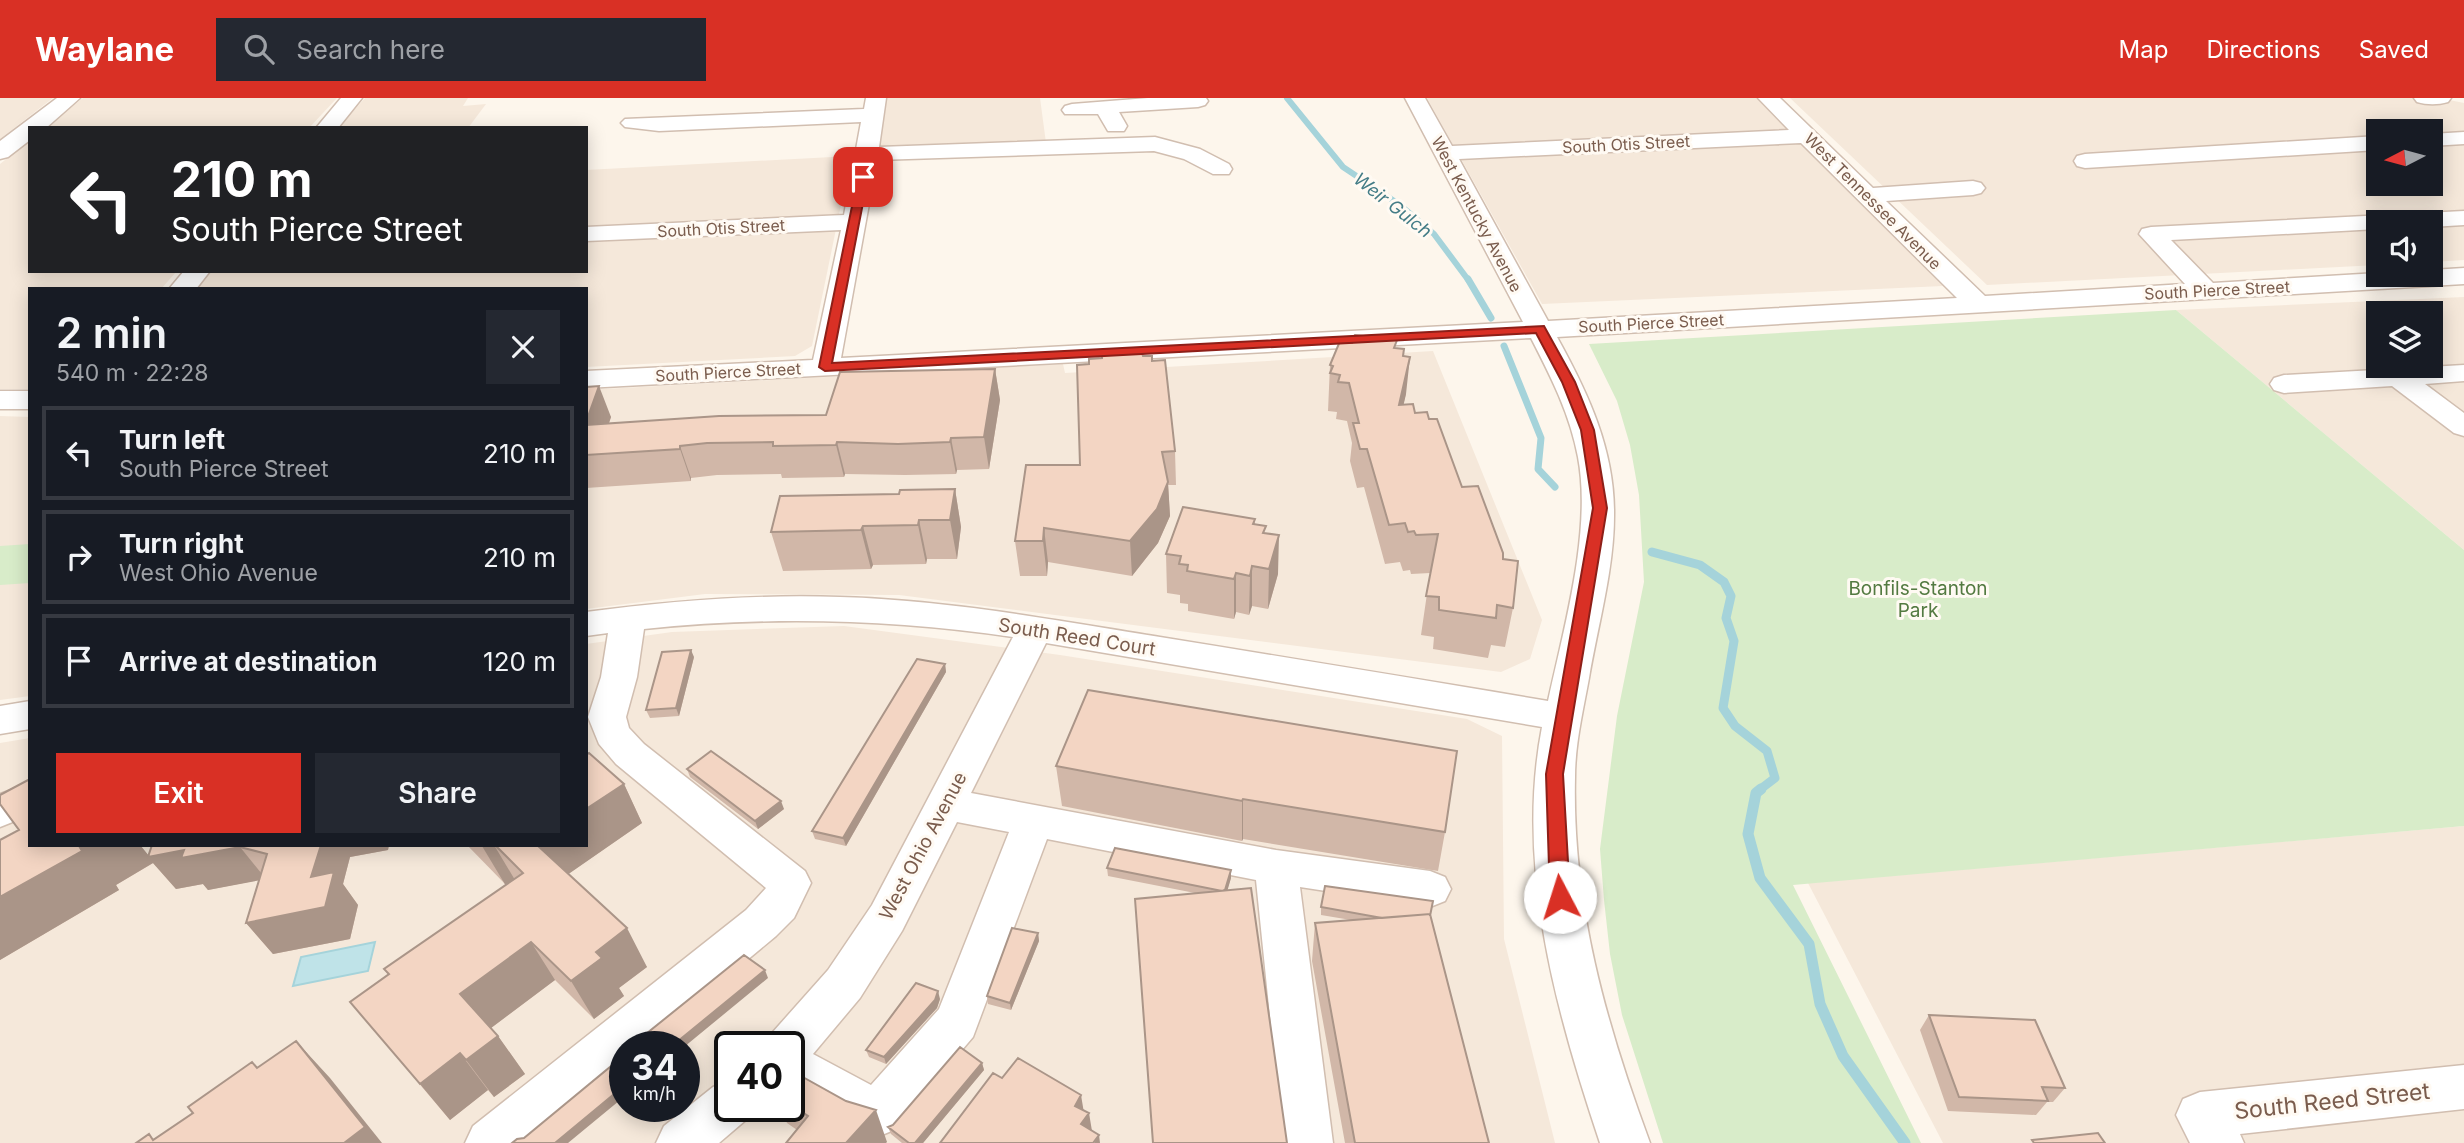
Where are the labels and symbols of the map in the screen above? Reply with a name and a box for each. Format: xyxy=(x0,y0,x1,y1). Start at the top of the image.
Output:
north arrow xyxy=(2366,119,2443,196)
street label: West Tennessee Avenue xyxy=(1800,128,1946,274)
street label: South Otis Street xyxy=(1562,131,1690,157)
street label: West Kentucky Avenue xyxy=(1427,133,1527,295)
pin xyxy=(833,147,893,207)
water label: Weir Gulch xyxy=(1350,168,1436,242)
street label: South Otis Street xyxy=(657,215,785,241)
street label: South Pierce Street xyxy=(2144,276,2290,304)
street label: South Pierce Street xyxy=(1578,309,1724,337)
street label: South Pierce Street xyxy=(655,358,801,386)
park label: Bonfils-Stanton Park xyxy=(1848,577,1988,622)
street label: South Reed Court xyxy=(997,613,1157,661)
street label: West Ohio Avenue xyxy=(874,768,972,924)
position arrow xyxy=(1523,860,1597,934)
speed limit sign: 40 xyxy=(714,1031,805,1122)
street label: South Reed Street xyxy=(2233,1077,2432,1125)

